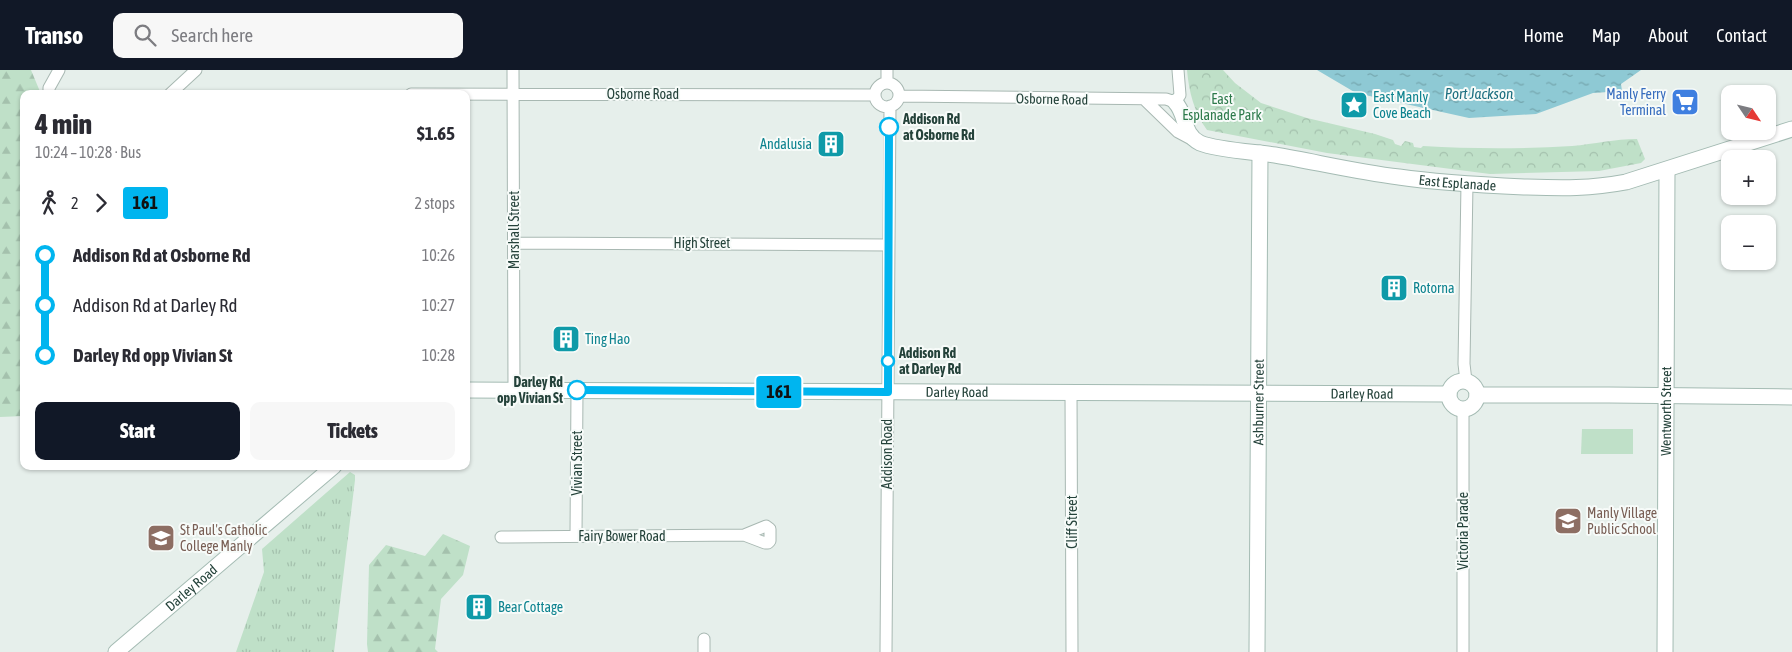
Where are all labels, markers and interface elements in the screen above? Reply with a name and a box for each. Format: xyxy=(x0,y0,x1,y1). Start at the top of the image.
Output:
search box xyxy=(113,13,463,58)
icon: search xyxy=(131,21,159,49)
text: Transo xyxy=(25,22,83,49)
text: Search here xyxy=(171,24,253,46)
text: Home xyxy=(1524,25,1564,46)
text: Map xyxy=(1592,25,1621,46)
text: About xyxy=(1649,25,1688,46)
text: Contact xyxy=(1716,25,1767,46)
water label: Port Jackson xyxy=(1445,85,1513,102)
north arrow xyxy=(1721,85,1776,140)
map controls xyxy=(1721,85,1776,270)
street label: Osborne Road xyxy=(607,86,679,102)
place label: Manly Ferry Terminal xyxy=(1606,86,1666,118)
supermarket icon: Manly Ferry Terminal xyxy=(1670,87,1700,117)
place label: East Manly Cove Beach xyxy=(1373,89,1431,121)
street label: Osborne Road xyxy=(1016,90,1088,108)
place icon: East Manly Cove Beach xyxy=(1339,90,1369,120)
park label: East Esplanade Park xyxy=(1182,91,1262,123)
text: 4 min xyxy=(35,108,92,140)
place label: Addison Rd at Osborne Rd xyxy=(902,111,975,143)
marker: Addison Rd at Osborne Rd xyxy=(879,117,899,137)
text: $1.65 xyxy=(417,122,455,144)
building icon: Andalusia xyxy=(816,129,846,159)
place label: Andalusia xyxy=(760,136,812,152)
text: 10:24 – 10:28 · Bus xyxy=(35,143,141,161)
button: + xyxy=(1721,150,1776,205)
street label: East Esplanade xyxy=(1418,172,1496,194)
icon: walk xyxy=(35,189,63,217)
icon: forward xyxy=(87,189,115,217)
street label: Marshall Street xyxy=(506,191,522,269)
text: 161 xyxy=(133,192,158,213)
text: 2 xyxy=(71,194,79,212)
text: 2 stops xyxy=(414,194,455,212)
button: − xyxy=(1721,215,1776,270)
street label: High Street xyxy=(674,235,730,251)
text: Addison Rd at Osborne Rd xyxy=(73,244,250,266)
text: 10:26 xyxy=(422,246,455,264)
building icon: Rotorna xyxy=(1379,273,1409,303)
place label: Rotorna xyxy=(1413,280,1454,296)
text: Addison Rd at Darley Rd xyxy=(73,294,237,316)
text: 10:27 xyxy=(422,296,455,314)
building icon: Ting Hao xyxy=(551,324,581,354)
place label: Ting Hao xyxy=(585,331,630,347)
text: Darley Rd opp Vivian St xyxy=(73,344,232,366)
place label: Addison Rd at Darley Rd xyxy=(898,345,961,377)
text: 10:28 xyxy=(422,346,455,364)
marker: Addison Rd at Darley Rd xyxy=(881,354,895,368)
street label: Ashburner Street xyxy=(1250,359,1267,445)
street label: Wentworth Street xyxy=(1658,366,1674,456)
place label: Darley Rd opp Vivian St xyxy=(497,374,563,406)
line badge: 161 xyxy=(750,376,808,408)
marker: Darley Rd opp Vivian St xyxy=(567,380,587,400)
text: 161 xyxy=(766,381,792,402)
street label: Darley Road xyxy=(926,384,988,400)
street label: Darley Road xyxy=(1331,386,1393,402)
button: Start xyxy=(35,402,240,460)
button: Tickets xyxy=(250,402,455,460)
street label: Addison Road xyxy=(879,419,895,489)
street label: Vivian Street xyxy=(569,430,585,496)
street label: Victoria Parade xyxy=(1455,492,1471,570)
street label: Cliff Street xyxy=(1064,495,1080,549)
place label: Manly Village Public School xyxy=(1587,505,1657,537)
school or university icon: Manly Village Public School xyxy=(1553,506,1583,536)
place label: St Paul's Catholic College Manly xyxy=(180,522,268,554)
school or university icon: St Paul's Catholic College Manly xyxy=(146,523,176,553)
street label: Fairy Bower Road xyxy=(578,528,666,544)
street label: Darley Road xyxy=(162,561,220,614)
building icon: Bear Cottage xyxy=(464,592,494,622)
place label: Bear Cottage xyxy=(498,599,563,615)

